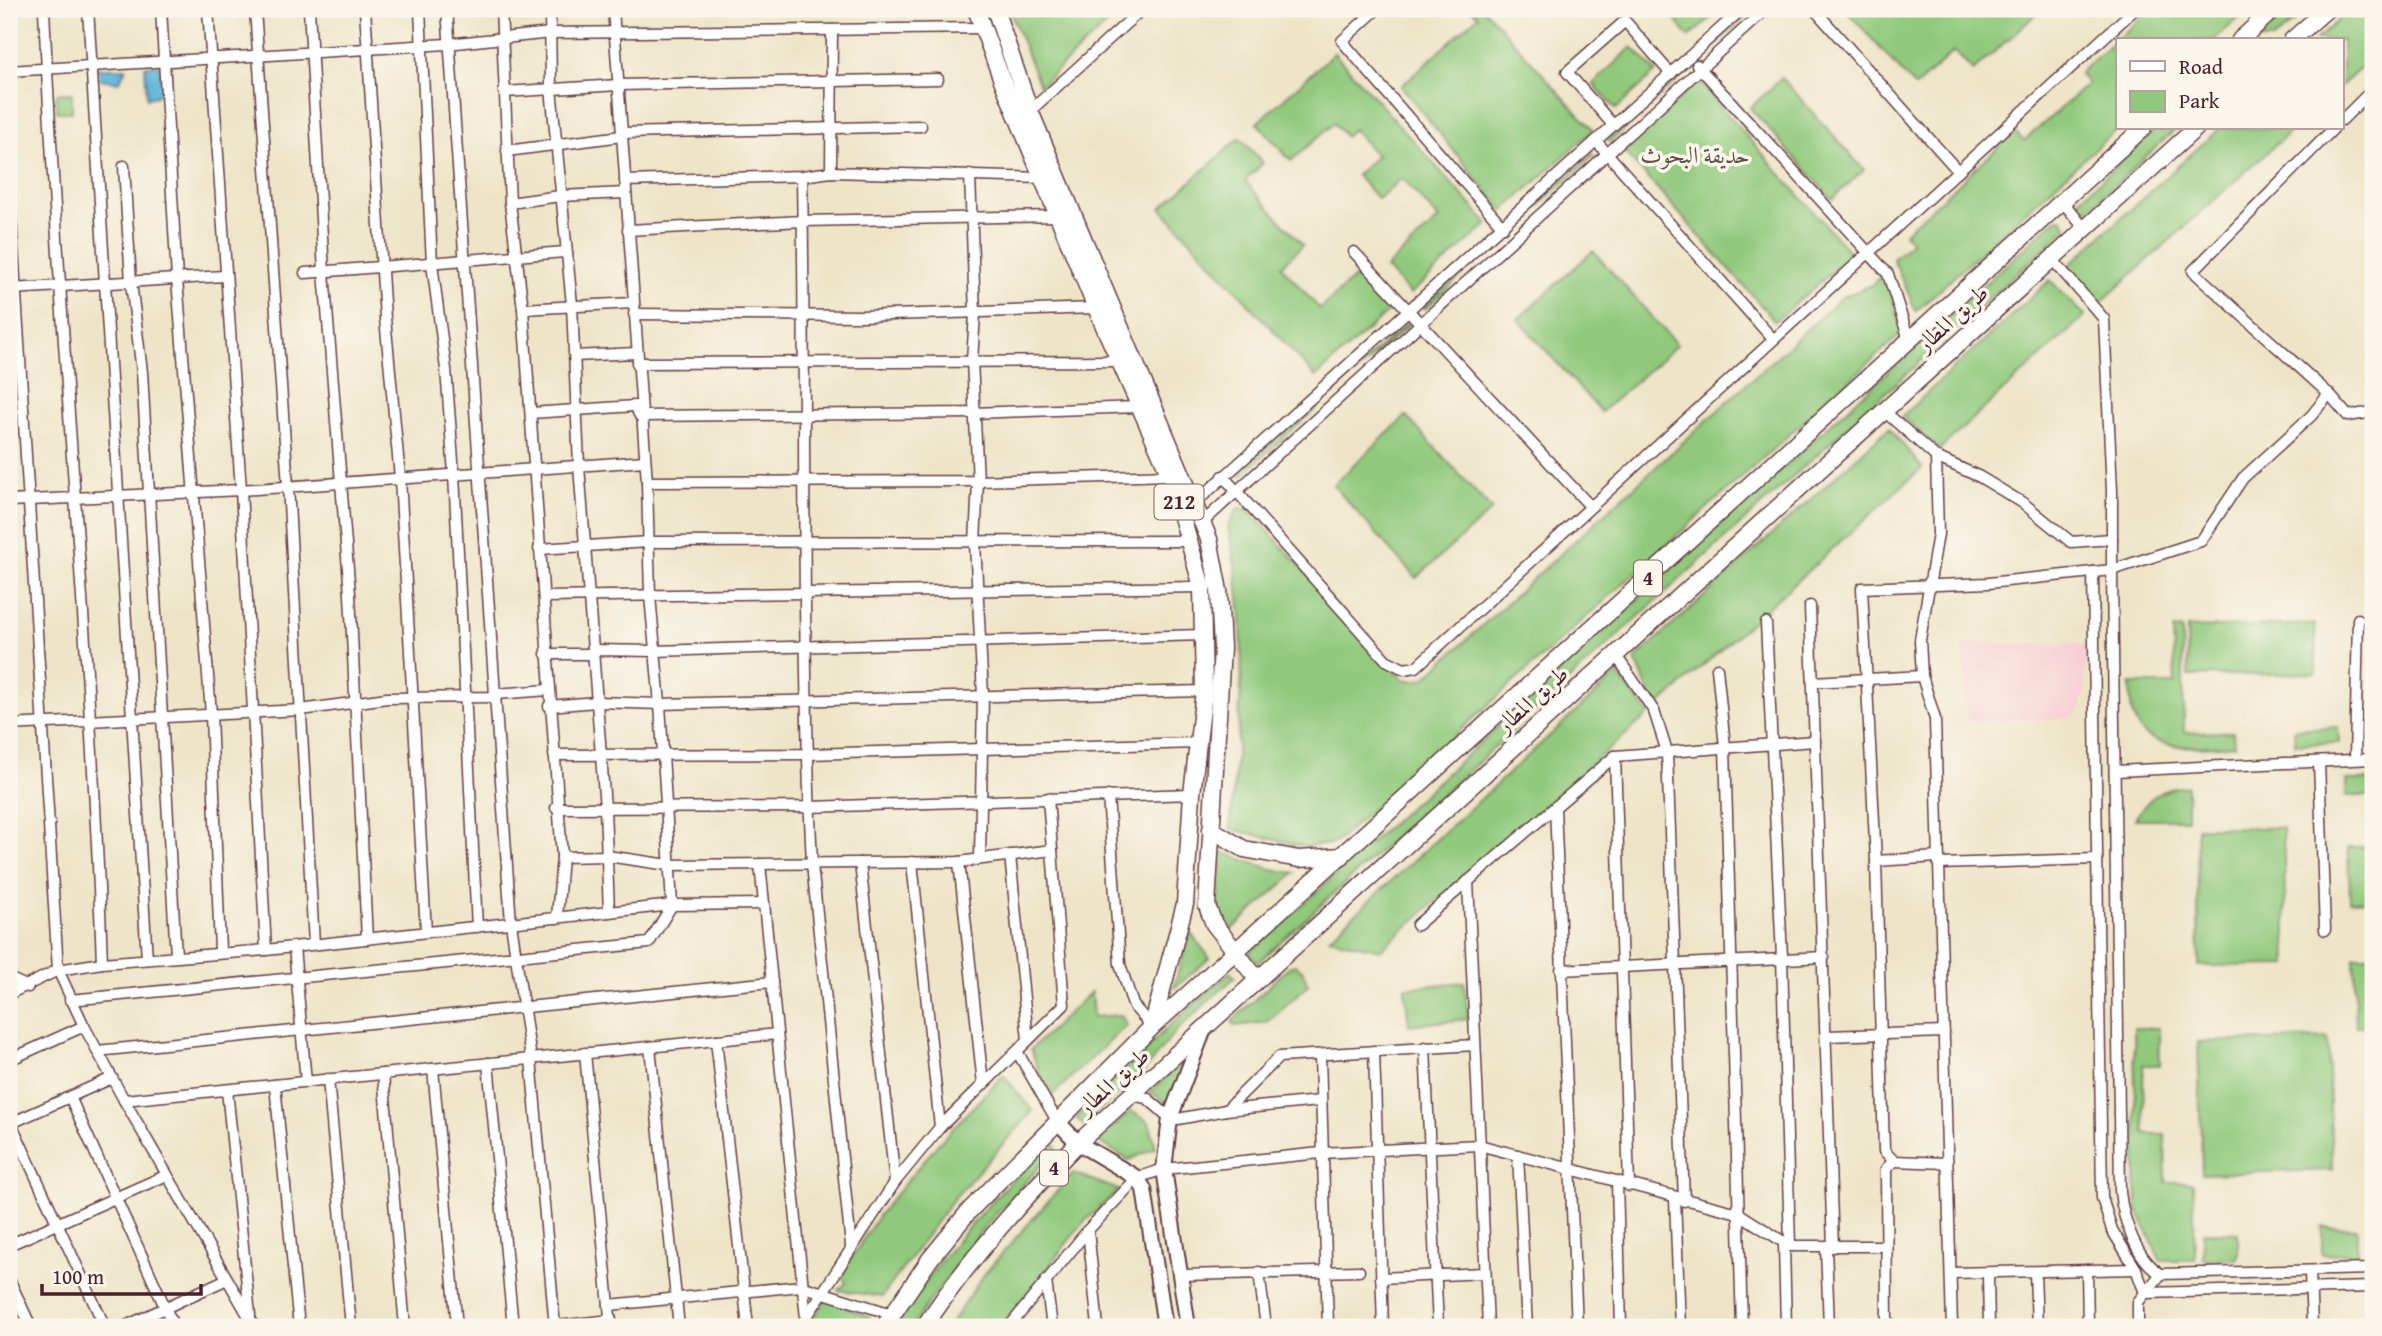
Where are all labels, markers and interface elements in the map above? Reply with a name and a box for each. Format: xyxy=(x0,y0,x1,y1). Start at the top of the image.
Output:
legend xyxy=(2116,38,2344,130)
text: Road xyxy=(2179,51,2224,82)
text: Park xyxy=(2179,85,2220,116)
park label: حديقة البحوث xyxy=(1640,138,1750,171)
street label: طريق المطار xyxy=(1907,276,1995,360)
road number: 212 xyxy=(1154,484,1204,520)
road number: 4 xyxy=(1634,560,1662,596)
street label: طريق المطار xyxy=(1487,657,1575,741)
street label: طريق المطار xyxy=(1068,1039,1156,1123)
road number: 4 xyxy=(1040,1150,1068,1186)
scale bar xyxy=(42,1252,201,1296)
text: 100 m xyxy=(52,1261,104,1292)

